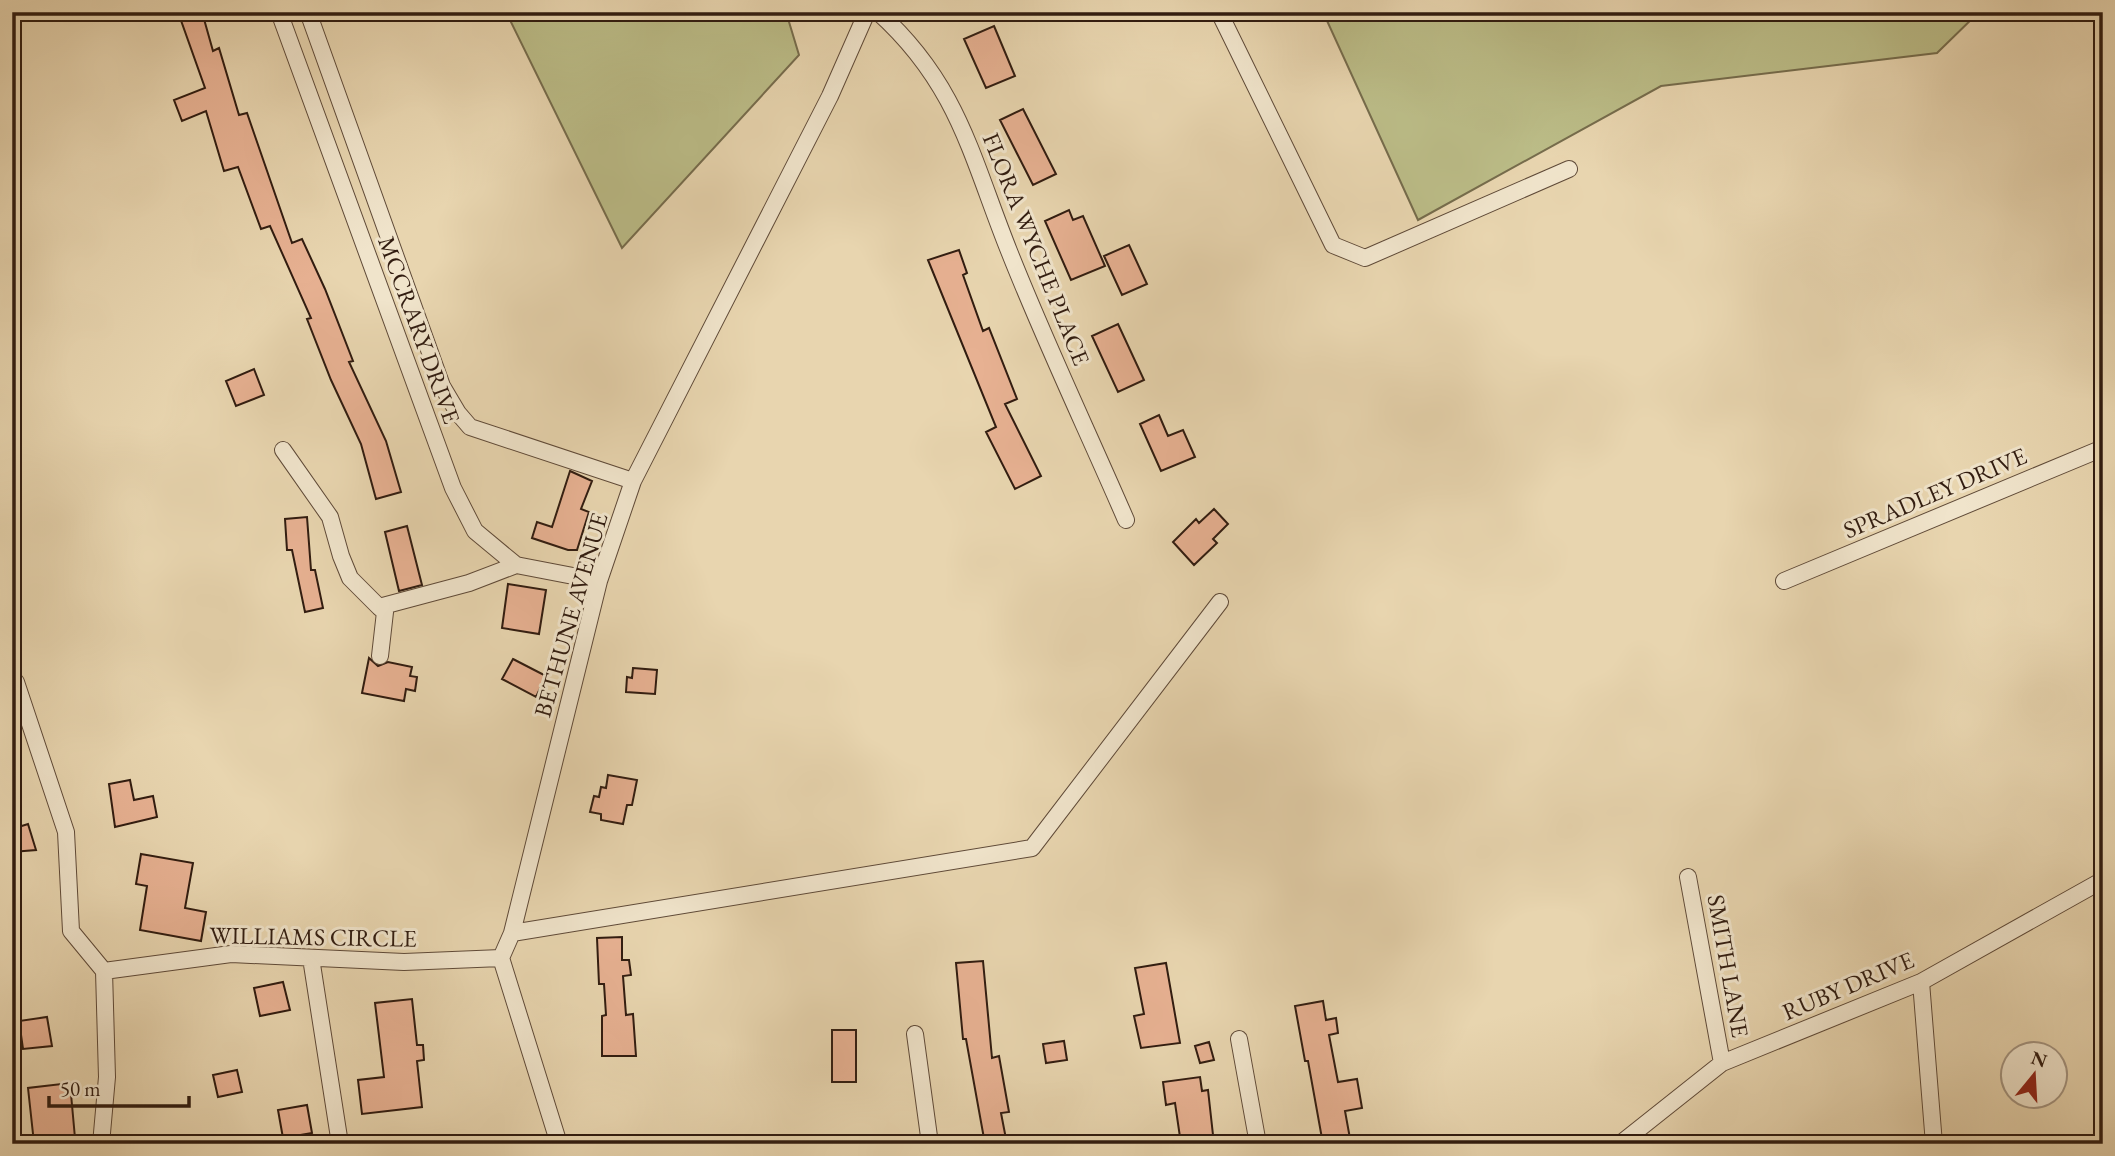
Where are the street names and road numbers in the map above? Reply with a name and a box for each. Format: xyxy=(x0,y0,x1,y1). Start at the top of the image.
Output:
street label: FLORA WYCHE PLACE xyxy=(976,128,1097,370)
street label: MCCRARY DRIVE xyxy=(371,232,468,428)
street label: SPRADLEY DRIVE xyxy=(1838,440,2031,545)
street label: BETHUNE AVENUE xyxy=(526,509,615,721)
street label: SMITH LANE xyxy=(1701,892,1756,1040)
street label: WILLIAMS CIRCLE xyxy=(209,919,417,954)
street label: RUBY DRIVE xyxy=(1777,944,1918,1027)

